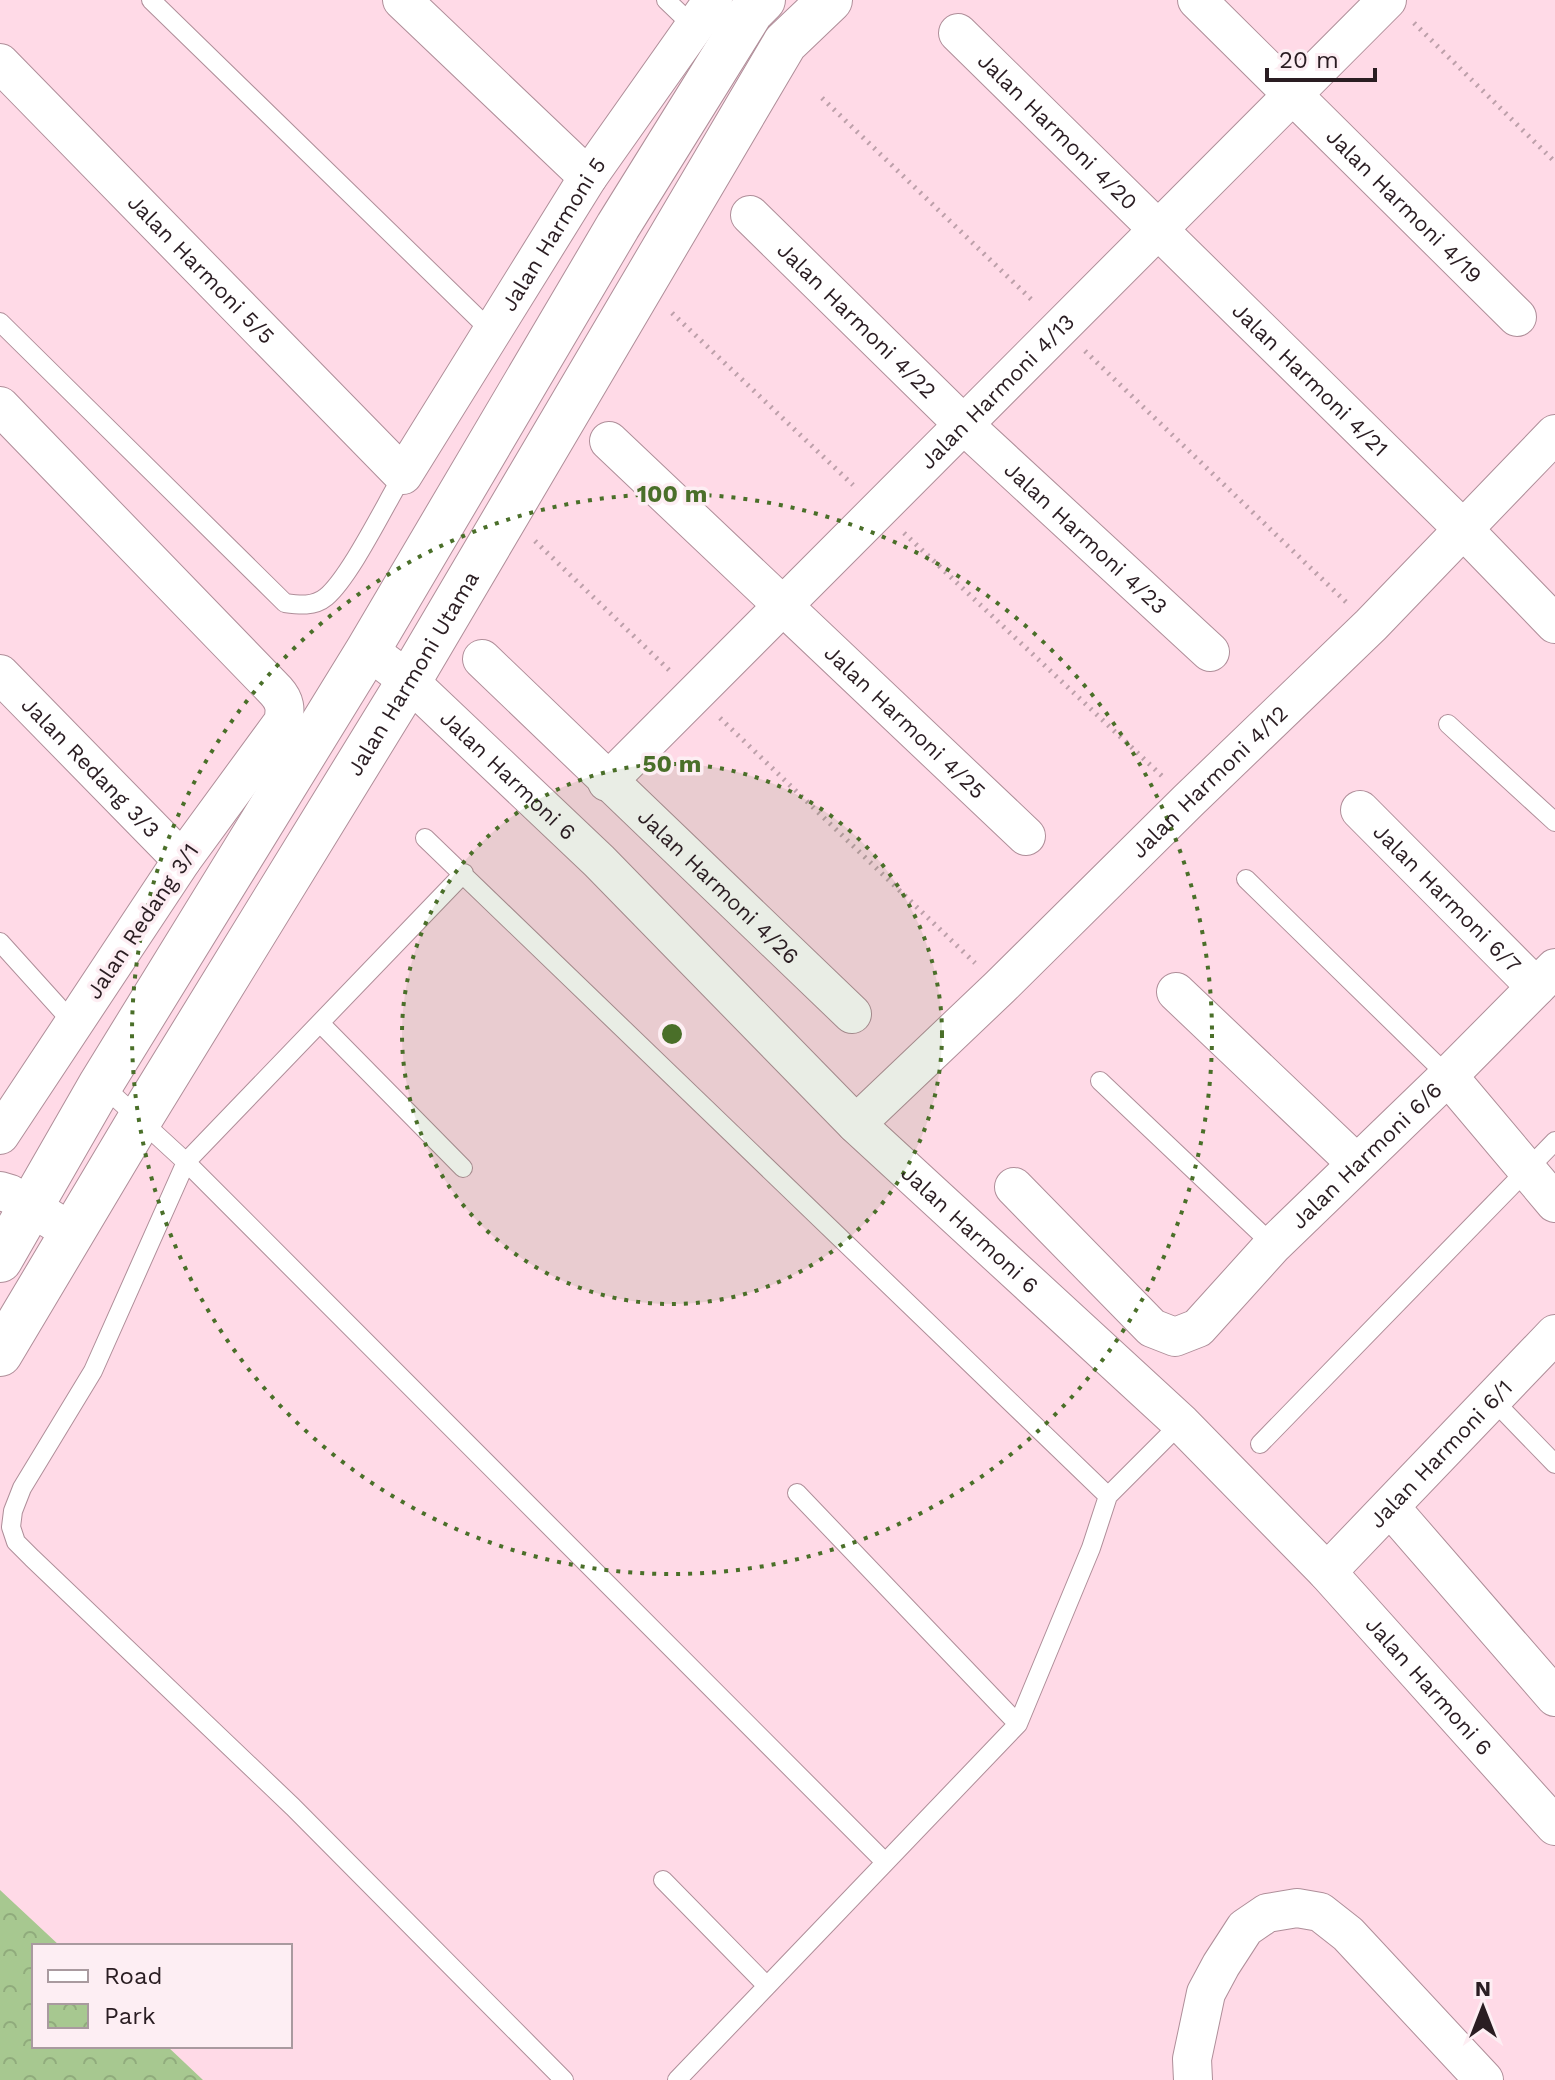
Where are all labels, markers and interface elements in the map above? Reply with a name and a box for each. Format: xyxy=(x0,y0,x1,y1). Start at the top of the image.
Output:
scale bar xyxy=(1267,32,1375,82)
text: 20 m xyxy=(1279,46,1339,74)
street label: Jalan Harmoni 4/20 xyxy=(973,48,1142,215)
street label: Jalan Harmoni 4/19 xyxy=(1321,124,1487,288)
street label: Jalan Harmoni 5 xyxy=(496,153,611,316)
street label: Jalan Harmoni 5/5 xyxy=(123,189,279,349)
street label: Jalan Harmoni 4/22 xyxy=(772,237,941,404)
street label: Jalan Harmoni 4/21 xyxy=(1227,298,1393,461)
street label: Jalan Harmoni 4/13 xyxy=(915,309,1079,474)
street label: Jalan Harmoni 4/23 xyxy=(999,457,1172,619)
text: 100 m xyxy=(637,480,707,508)
street label: Jalan Harmoni Utama xyxy=(342,567,484,780)
street label: Jalan Harmoni 4/25 xyxy=(819,640,990,804)
street label: Jalan Redang 3/3 xyxy=(17,692,165,843)
street label: Jalan Harmoni 4/12 xyxy=(1126,700,1293,863)
street label: Jalan Harmoni 6 xyxy=(435,705,581,845)
text: 50 m xyxy=(643,750,701,778)
street label: Jalan Harmoni 4/26 xyxy=(633,804,804,969)
street label: Jalan Harmoni 6/7 xyxy=(1368,819,1526,978)
street label: Jalan Redang 3/1 xyxy=(81,839,204,1004)
centre of rings xyxy=(658,1020,686,1048)
street label: Jalan Harmoni 6/6 xyxy=(1286,1077,1447,1234)
street label: Jalan Harmoni 6 xyxy=(896,1160,1043,1298)
street label: Jalan Harmoni 6/1 xyxy=(1364,1375,1517,1533)
street label: Jalan Harmoni 6 xyxy=(1360,1612,1497,1760)
legend xyxy=(32,1944,292,2048)
text: Road xyxy=(104,1962,163,1990)
north arrow xyxy=(1443,1968,1523,2048)
text: N xyxy=(1475,1976,1491,2001)
text: Park xyxy=(104,2002,156,2030)

